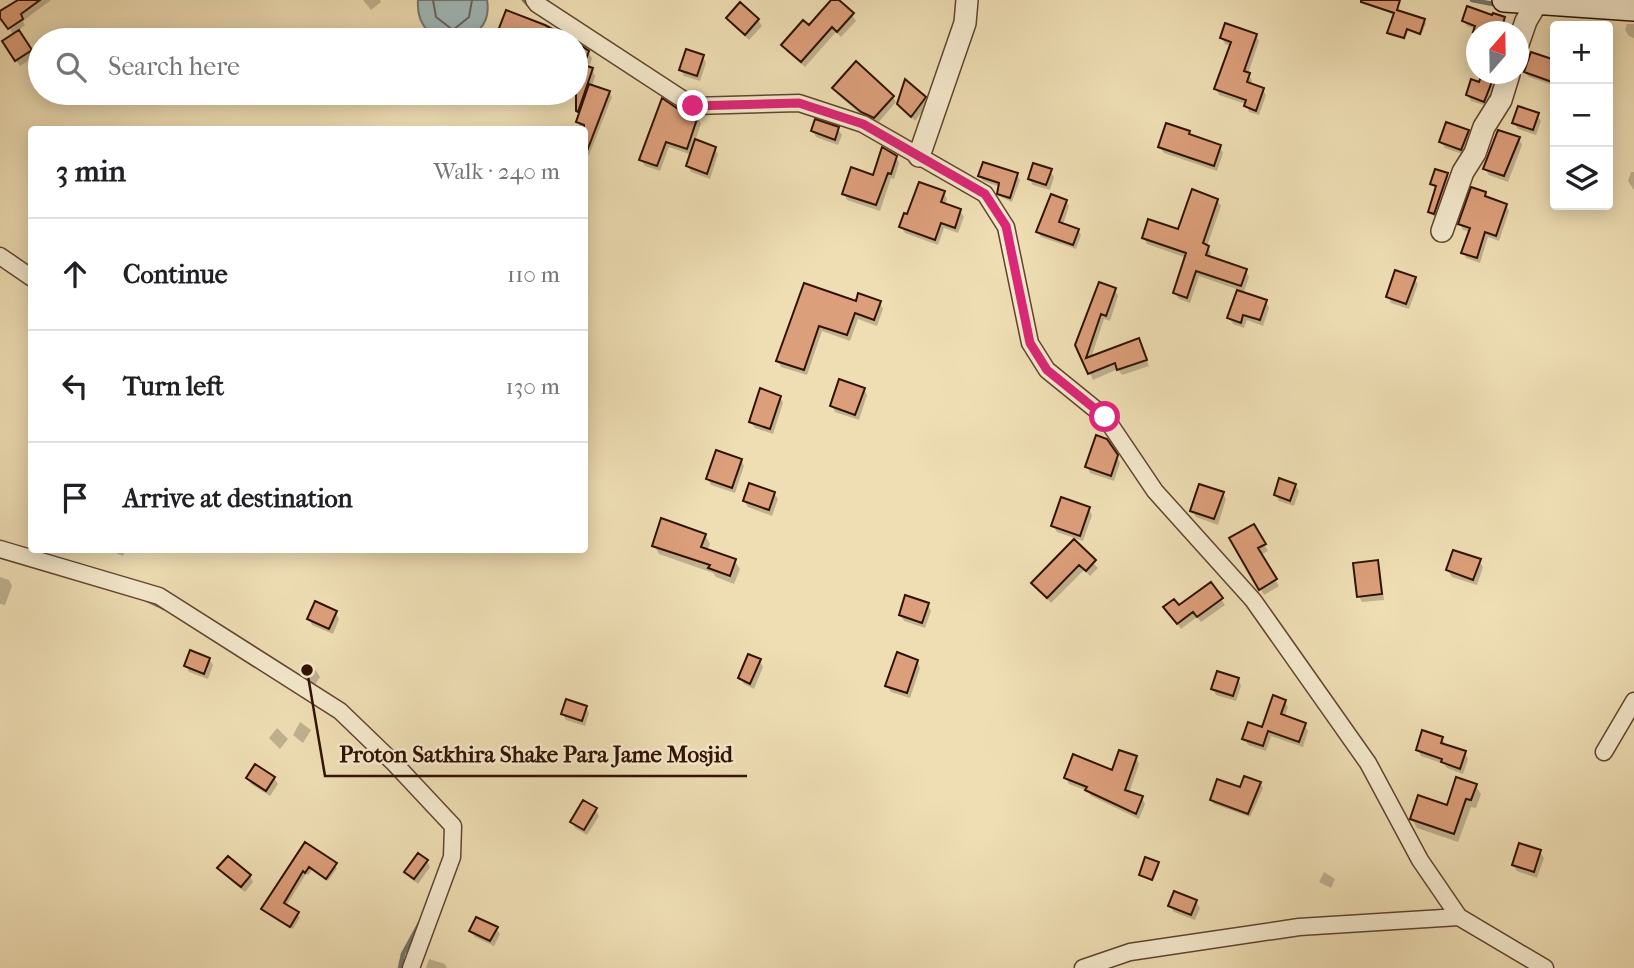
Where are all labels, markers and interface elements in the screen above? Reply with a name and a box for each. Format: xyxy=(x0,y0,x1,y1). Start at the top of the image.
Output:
north arrow xyxy=(1466,21,1529,84)
map controls xyxy=(1550,21,1613,210)
button: + xyxy=(1550,21,1613,84)
search box xyxy=(28,28,588,105)
icon: search xyxy=(52,48,90,86)
text: Search here xyxy=(108,51,240,82)
button: − xyxy=(1550,84,1613,147)
route end xyxy=(677,90,708,121)
button: layers xyxy=(1550,147,1613,210)
text: 3 min xyxy=(56,154,126,189)
text: Walk · 240 m xyxy=(433,158,560,185)
icon: ahead xyxy=(56,255,94,293)
text: Continue xyxy=(123,259,228,290)
text: 110 m xyxy=(507,261,560,288)
icon: left xyxy=(56,367,94,405)
text: Turn left xyxy=(123,371,224,402)
text: 130 m xyxy=(506,373,560,400)
route start xyxy=(1089,401,1120,432)
icon: arrive xyxy=(56,479,94,517)
text: Arrive at destination xyxy=(123,483,353,514)
callout: Proton Satkhira Shake Para Jame Mosjid xyxy=(325,732,747,776)
text: Proton Satkhira Shake Para Jame Mosjid xyxy=(339,741,734,768)

